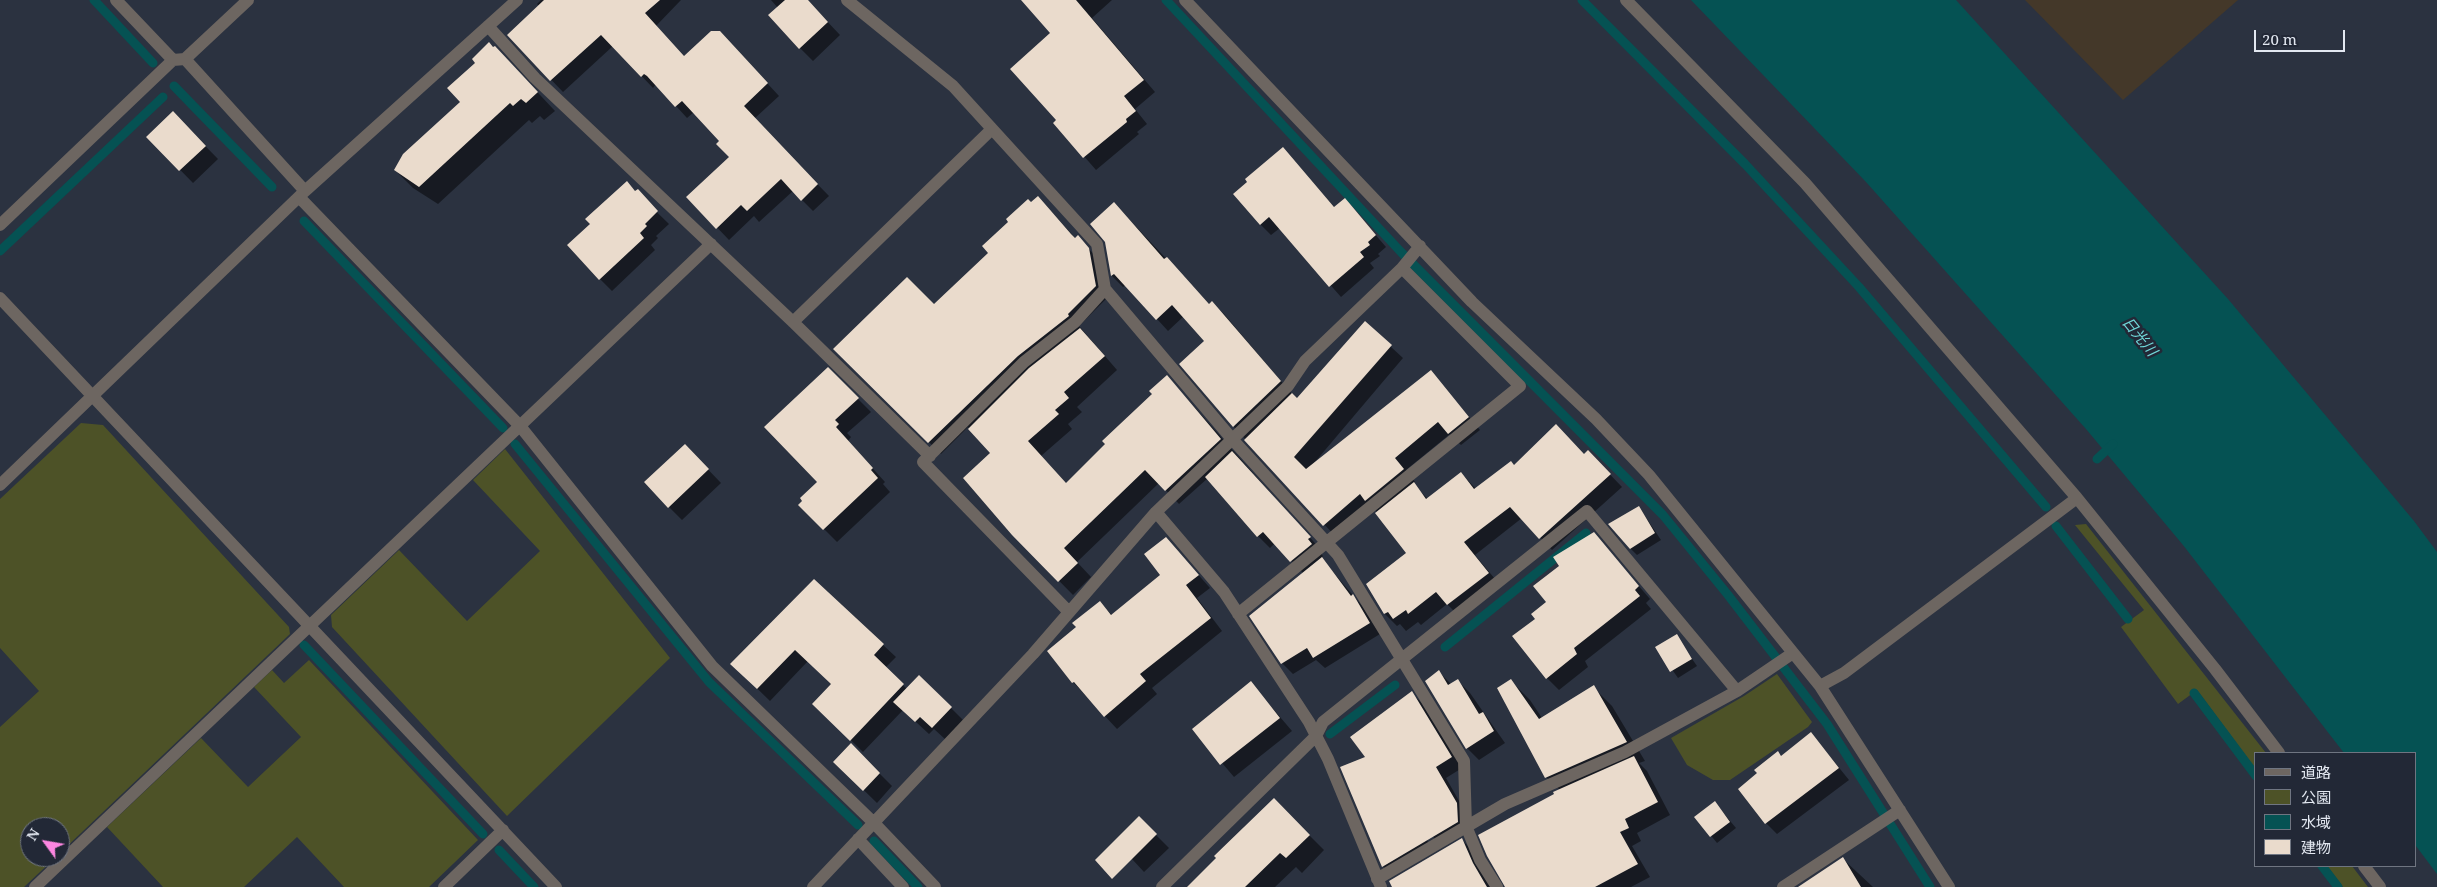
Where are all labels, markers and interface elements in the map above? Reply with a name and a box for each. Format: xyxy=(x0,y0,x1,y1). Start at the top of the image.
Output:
scale bar xyxy=(2257,20,2348,52)
text: 20 m xyxy=(2262,29,2297,49)
water label: 日光川 xyxy=(2118,314,2160,360)
legend xyxy=(2254,752,2417,867)
text: 道路 xyxy=(2301,762,2331,782)
text: 公園 xyxy=(2301,787,2331,807)
text: 水域 xyxy=(2301,812,2331,832)
north arrow xyxy=(20,817,70,867)
text: N xyxy=(22,825,44,844)
text: 建物 xyxy=(2301,837,2331,857)

